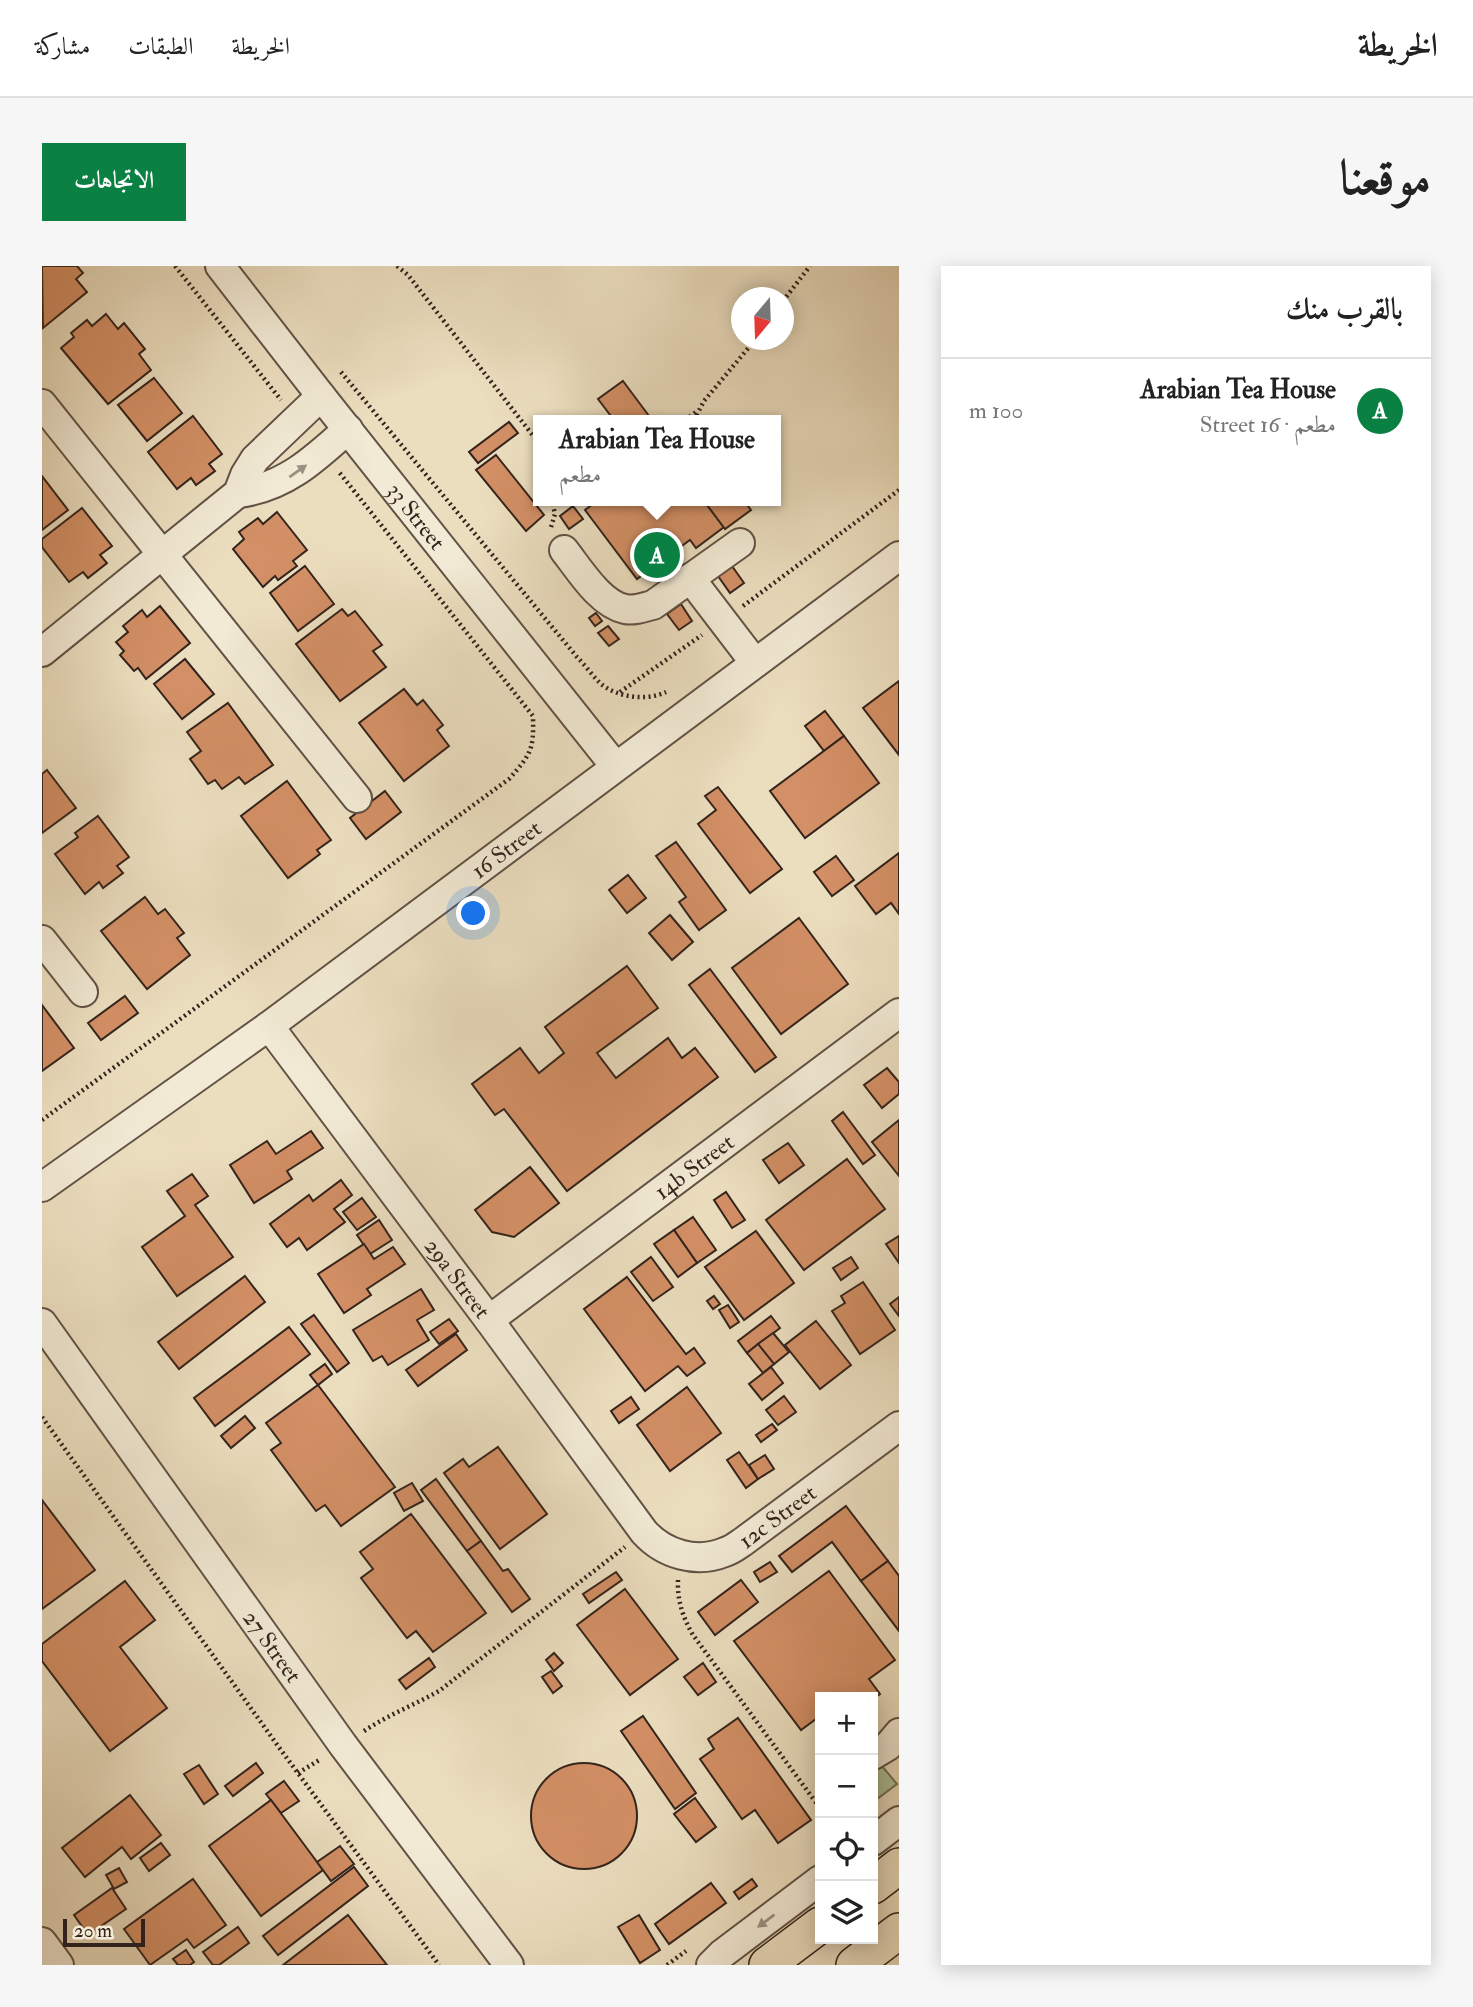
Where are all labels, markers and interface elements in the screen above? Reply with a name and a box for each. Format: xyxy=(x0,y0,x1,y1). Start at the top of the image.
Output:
text: الخريطة xyxy=(1358,25,1438,66)
text: مشاركة xyxy=(35,31,90,62)
text: الطبقات xyxy=(128,31,194,62)
text: الخريطة xyxy=(232,31,290,62)
button: الاتجاهات xyxy=(42,143,186,221)
text: موقعنا xyxy=(1339,148,1431,209)
north arrow xyxy=(731,287,794,350)
text: بالقرب منك xyxy=(1286,291,1403,328)
text: Arabian Tea House xyxy=(1140,374,1336,406)
text: 100 m xyxy=(969,396,1023,425)
text: A xyxy=(1373,396,1387,425)
text: مطعم · 16 Street xyxy=(1200,410,1336,439)
popup xyxy=(533,415,781,506)
text: Arabian Tea House xyxy=(559,424,755,456)
text: مطعم xyxy=(559,460,601,489)
one-way arrow xyxy=(289,464,307,478)
street label: 33 Street xyxy=(381,477,452,556)
pin: A xyxy=(634,529,680,581)
street label: 16 Street xyxy=(465,814,547,885)
your location xyxy=(456,896,490,930)
street label: 14b Street xyxy=(648,1127,740,1206)
street label: 29a Street xyxy=(418,1232,497,1324)
street label: 12c Street xyxy=(733,1478,822,1555)
street label: 27 Street xyxy=(237,1604,308,1688)
map controls xyxy=(815,1692,878,1944)
button: + xyxy=(815,1692,878,1755)
button: − xyxy=(815,1755,878,1818)
button: locate xyxy=(815,1818,878,1881)
button: layers xyxy=(815,1881,878,1944)
one-way arrow xyxy=(757,1914,775,1929)
scale bar xyxy=(63,1916,145,1948)
text: 20 m xyxy=(74,1919,112,1943)

